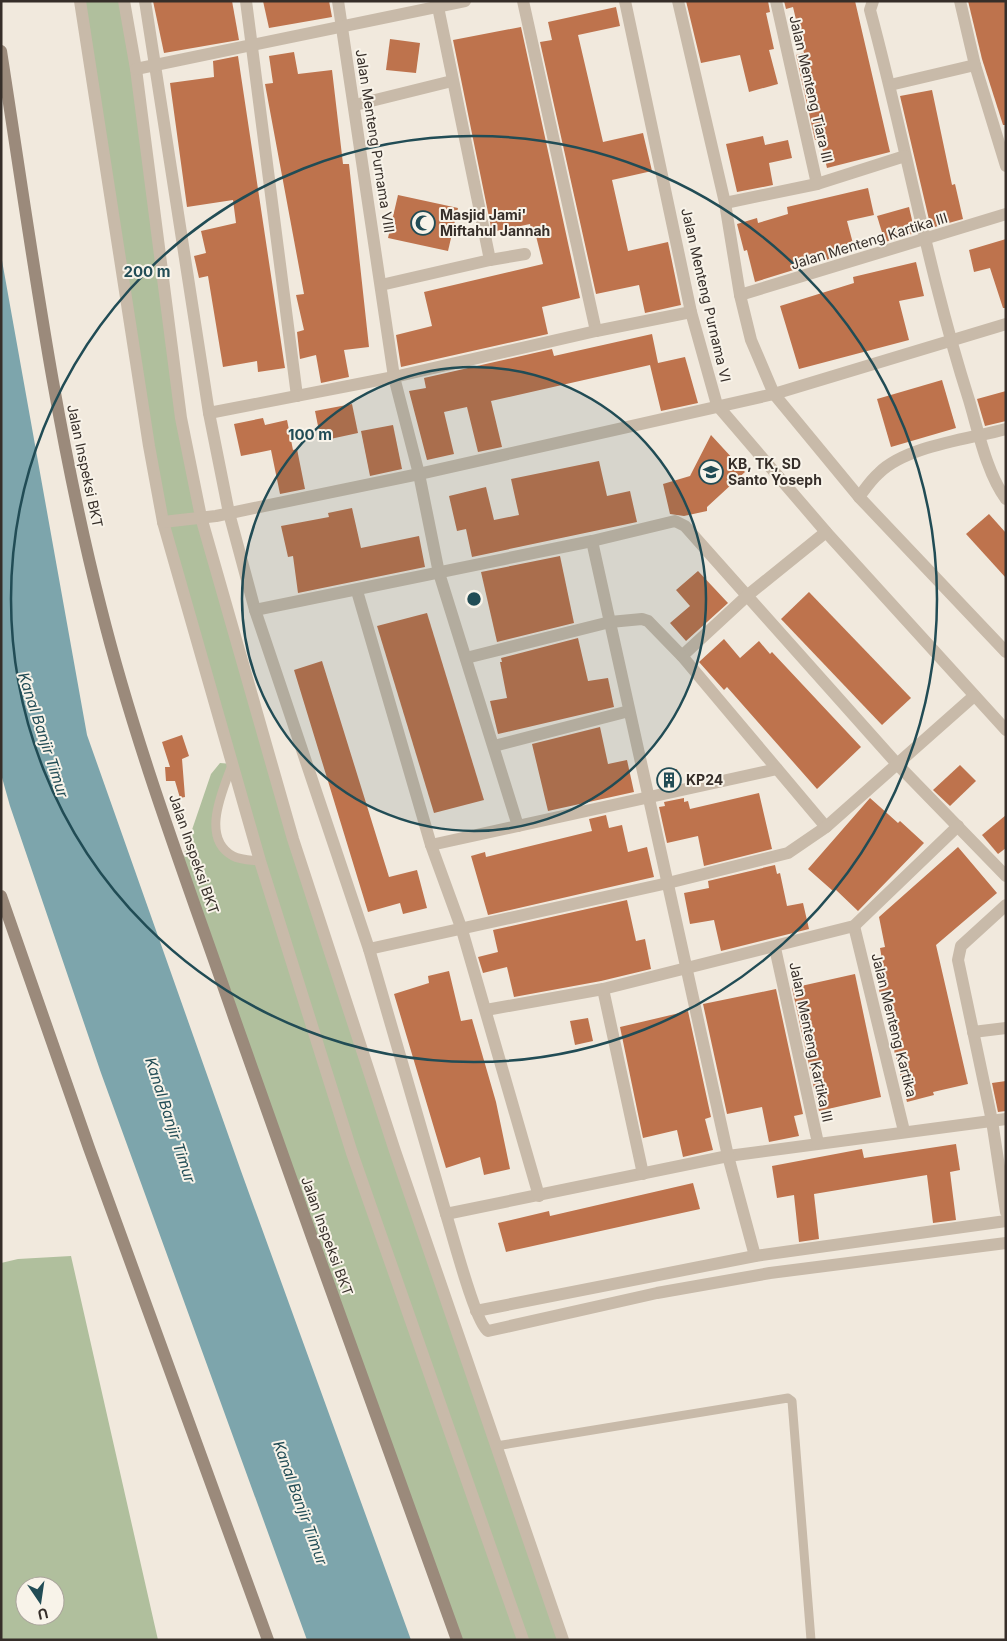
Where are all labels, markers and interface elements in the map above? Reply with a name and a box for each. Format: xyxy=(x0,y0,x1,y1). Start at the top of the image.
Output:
street label: Jalan Menteng Tiara III xyxy=(786,14,837,164)
street label: Jalan Menteng Purnama VIII xyxy=(353,48,398,234)
place label: Masjid Jami' Miftahul Jannah xyxy=(440,206,550,239)
street label: Jalan Menteng Purnama VI xyxy=(678,206,735,384)
street label: Jalan Menteng Kartika III xyxy=(788,209,949,273)
mosque icon: Masjid Jami' Miftahul Jannah xyxy=(410,210,436,236)
text: 200 m xyxy=(124,262,170,281)
street label: Jalan Inspeksi BKT xyxy=(64,403,107,529)
text: 100 m xyxy=(288,425,332,444)
place label: KB, TK, SD Santo Yoseph xyxy=(728,455,822,488)
school or university icon: KB, TK, SD Santo Yoseph xyxy=(698,459,724,485)
centre of rings xyxy=(465,590,483,608)
water label: Kanal Banjir Timur xyxy=(14,670,73,800)
building icon: KP24 xyxy=(656,767,682,793)
place label: KP24 xyxy=(686,771,723,788)
street label: Jalan Inspeksi BKT xyxy=(166,792,223,916)
street label: Jalan Menteng Kartika xyxy=(868,951,921,1099)
street label: Jalan Menteng Kartika III xyxy=(786,960,837,1124)
water label: Kanal Banjir Timur xyxy=(141,1055,200,1185)
street label: Jalan Inspeksi BKT xyxy=(298,1174,357,1298)
water label: Kanal Banjir Timur xyxy=(269,1438,332,1568)
north arrow xyxy=(15,1576,65,1626)
text: U xyxy=(36,1605,50,1624)

